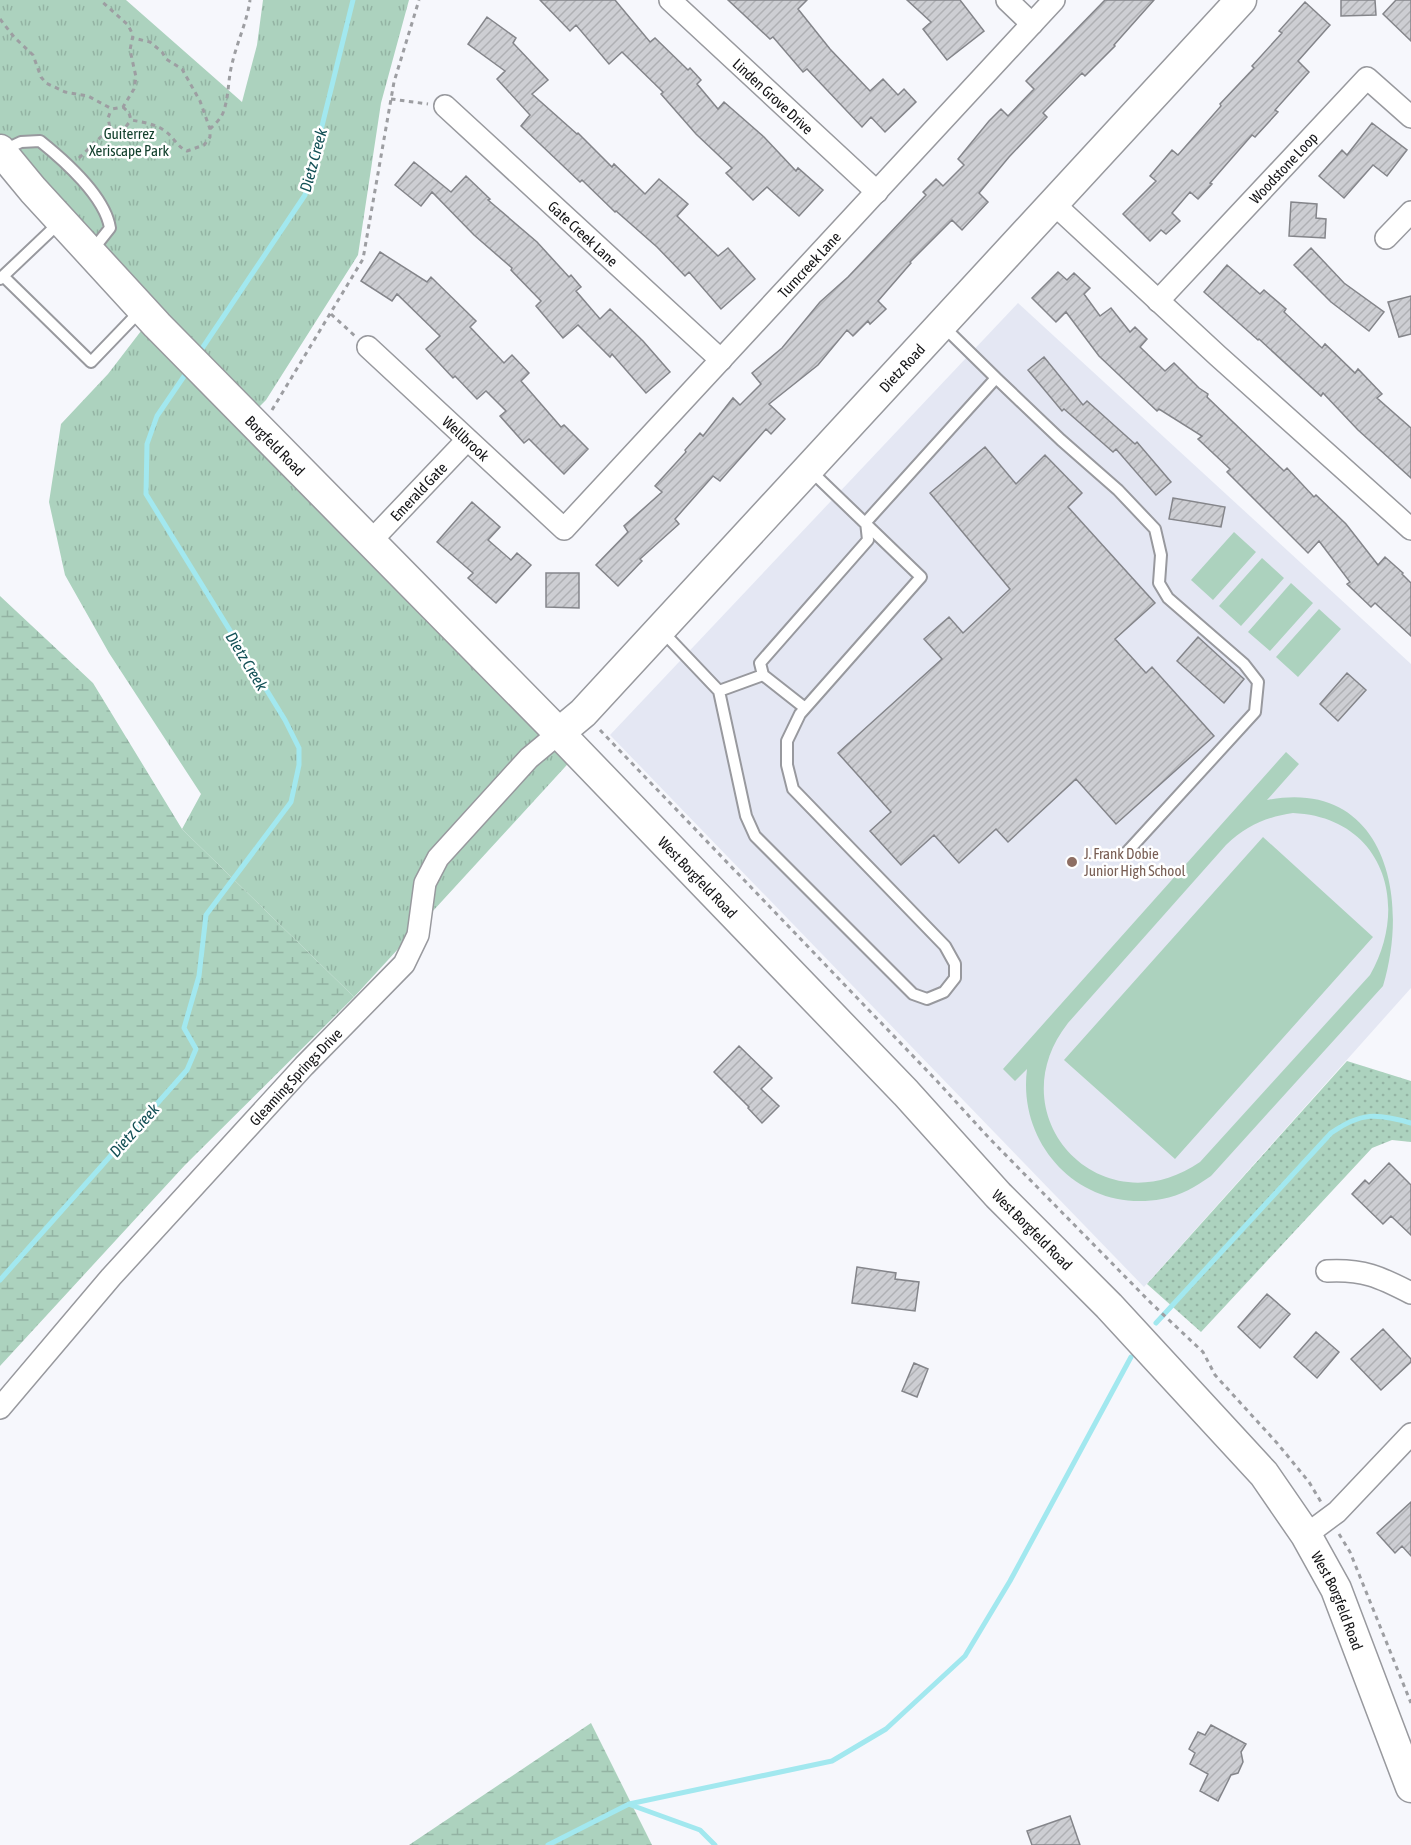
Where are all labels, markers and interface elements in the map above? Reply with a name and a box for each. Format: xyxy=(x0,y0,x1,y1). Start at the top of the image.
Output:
street label: Linden Grove Drive xyxy=(730,55,817,137)
park label: Guiterrez Xeriscape Park xyxy=(89,125,169,159)
water label: Dietz Creek xyxy=(296,125,330,194)
street label: Woodstone Loop xyxy=(1246,128,1321,207)
street label: Gate Creek Lane xyxy=(545,197,622,270)
street label: Turncreek Lane xyxy=(774,228,844,301)
street label: Dietz Road xyxy=(875,340,928,395)
street label: Borgfeld Road xyxy=(242,412,309,479)
street label: Wellbrook xyxy=(439,412,493,464)
street label: Emerald Gate xyxy=(387,458,450,524)
water label: Dietz Creek xyxy=(223,628,272,694)
street label: West Borgfeld Road xyxy=(655,833,741,921)
place label: J. Frank Dobie Junior High School xyxy=(1084,845,1185,879)
marker: J. Frank Dobie Junior High School xyxy=(1065,855,1079,869)
street label: Gleaming Springs Drive xyxy=(246,1024,345,1129)
water label: Dietz Creek xyxy=(106,1099,163,1160)
street label: West Borgfeld Road xyxy=(989,1186,1076,1273)
street label: West Borgfeld Road xyxy=(1308,1548,1367,1652)

